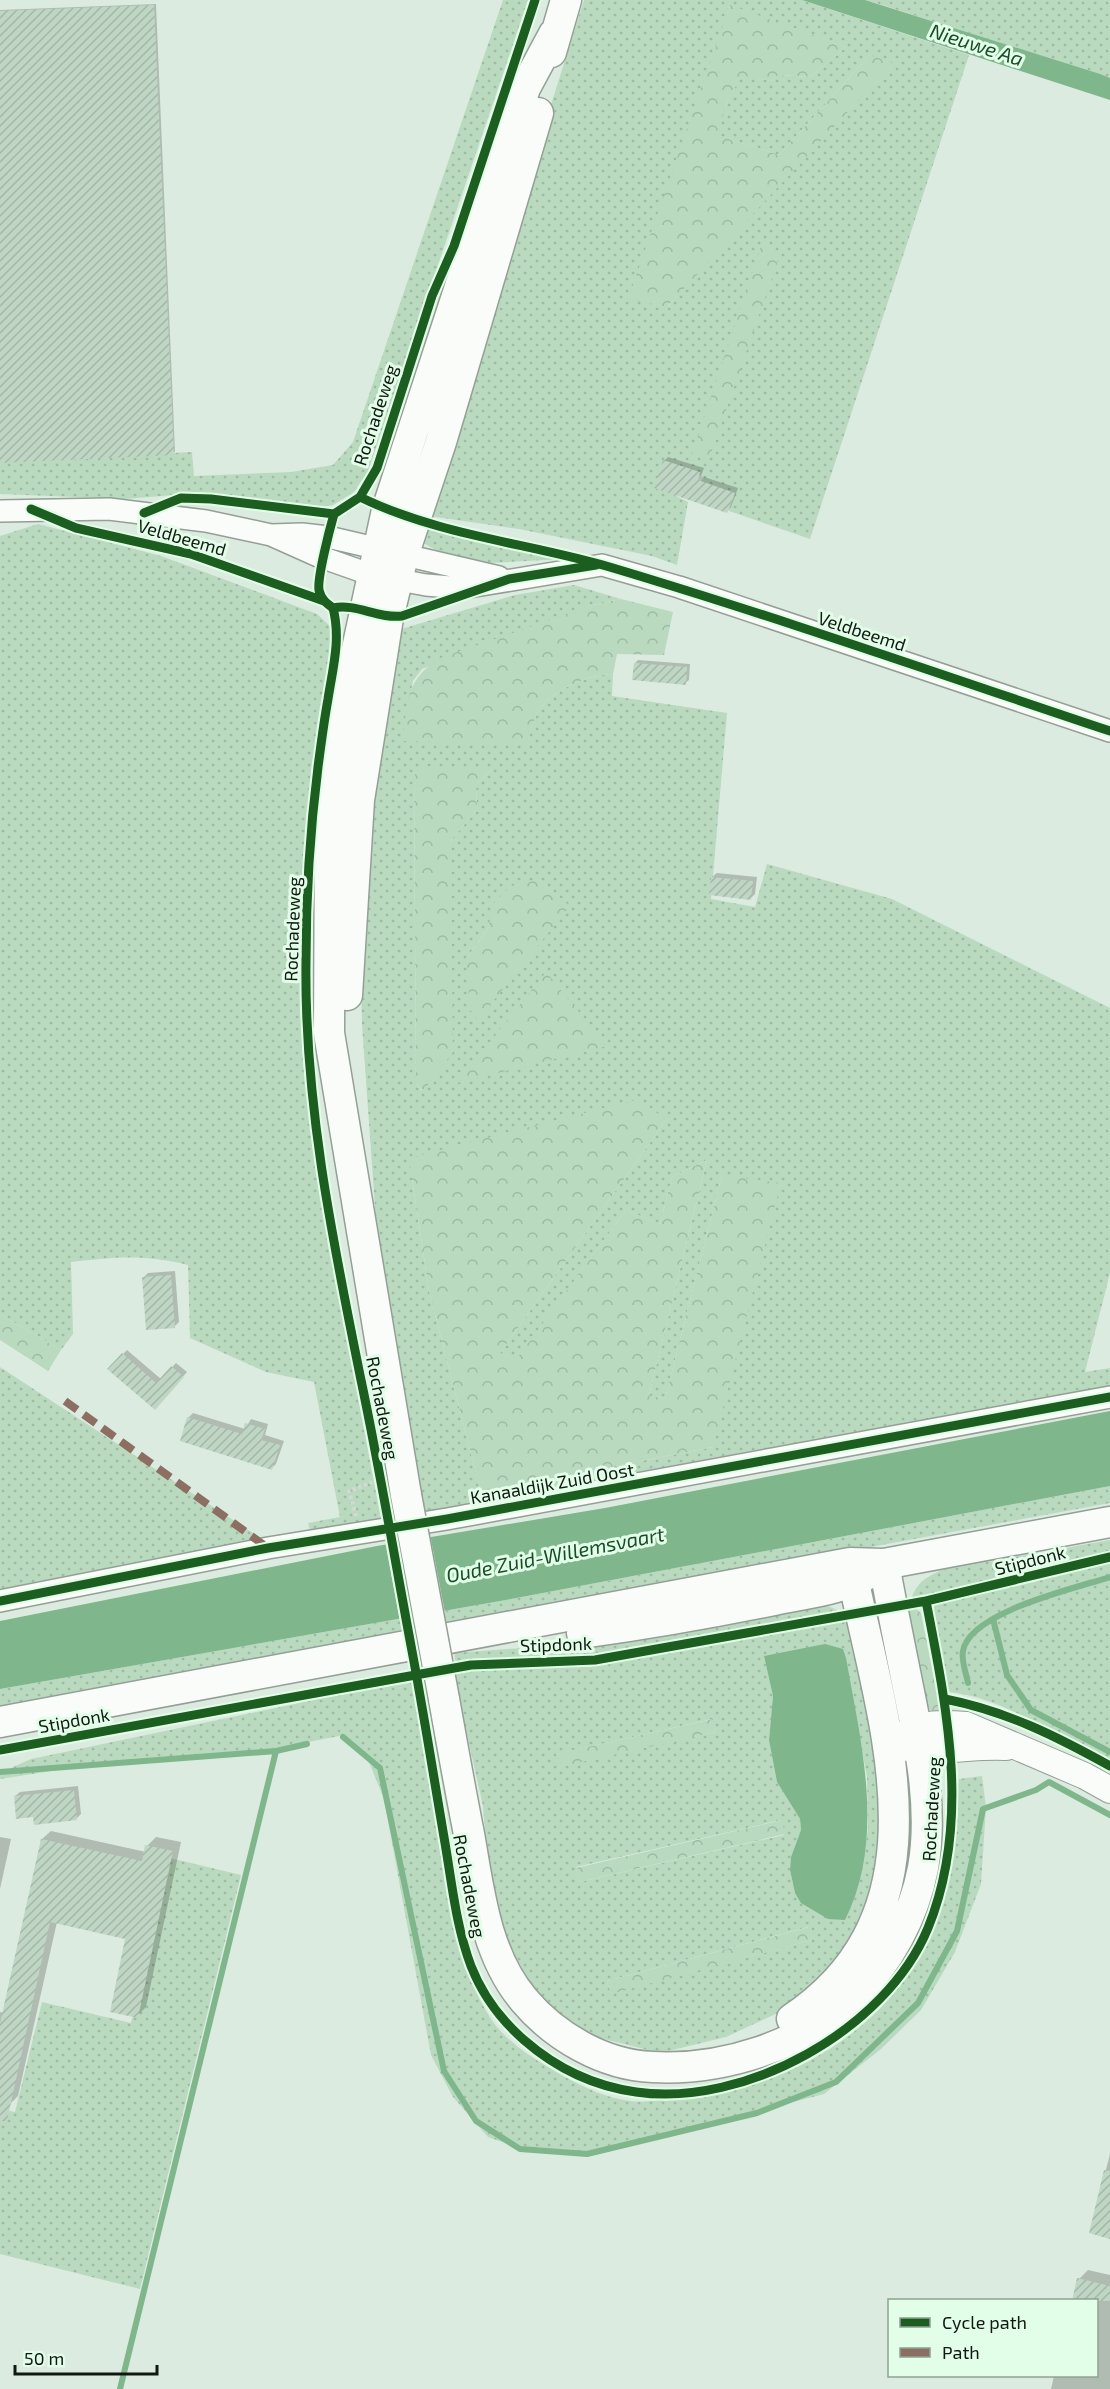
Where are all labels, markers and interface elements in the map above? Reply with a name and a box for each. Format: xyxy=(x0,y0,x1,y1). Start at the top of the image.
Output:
water label: Nieuwe Aa xyxy=(927,18,1027,70)
street label: Rochadeweg xyxy=(348,362,402,468)
street label: Veldbeemd xyxy=(135,514,229,560)
street label: Veldbeemd xyxy=(815,606,909,656)
street label: Rochadeweg xyxy=(279,876,305,982)
street label: Rochadeweg xyxy=(362,1354,404,1462)
street label: Kanaaldijk Zuid Oost xyxy=(468,1458,636,1508)
water label: Oude Zuid-Willemsvaart xyxy=(444,1521,667,1587)
street label: Stipdonk xyxy=(992,1541,1068,1579)
street label: Stipdonk xyxy=(520,1632,592,1656)
street label: Stipdonk xyxy=(37,1703,111,1737)
street label: Rochadeweg xyxy=(917,1756,945,1862)
street label: Rochadeweg xyxy=(449,1832,491,1940)
legend xyxy=(888,2299,1098,2377)
text: Cycle path xyxy=(942,2311,1027,2333)
scale bar xyxy=(15,2338,158,2376)
text: Path xyxy=(942,2341,980,2363)
text: 50 m xyxy=(24,2347,64,2369)

